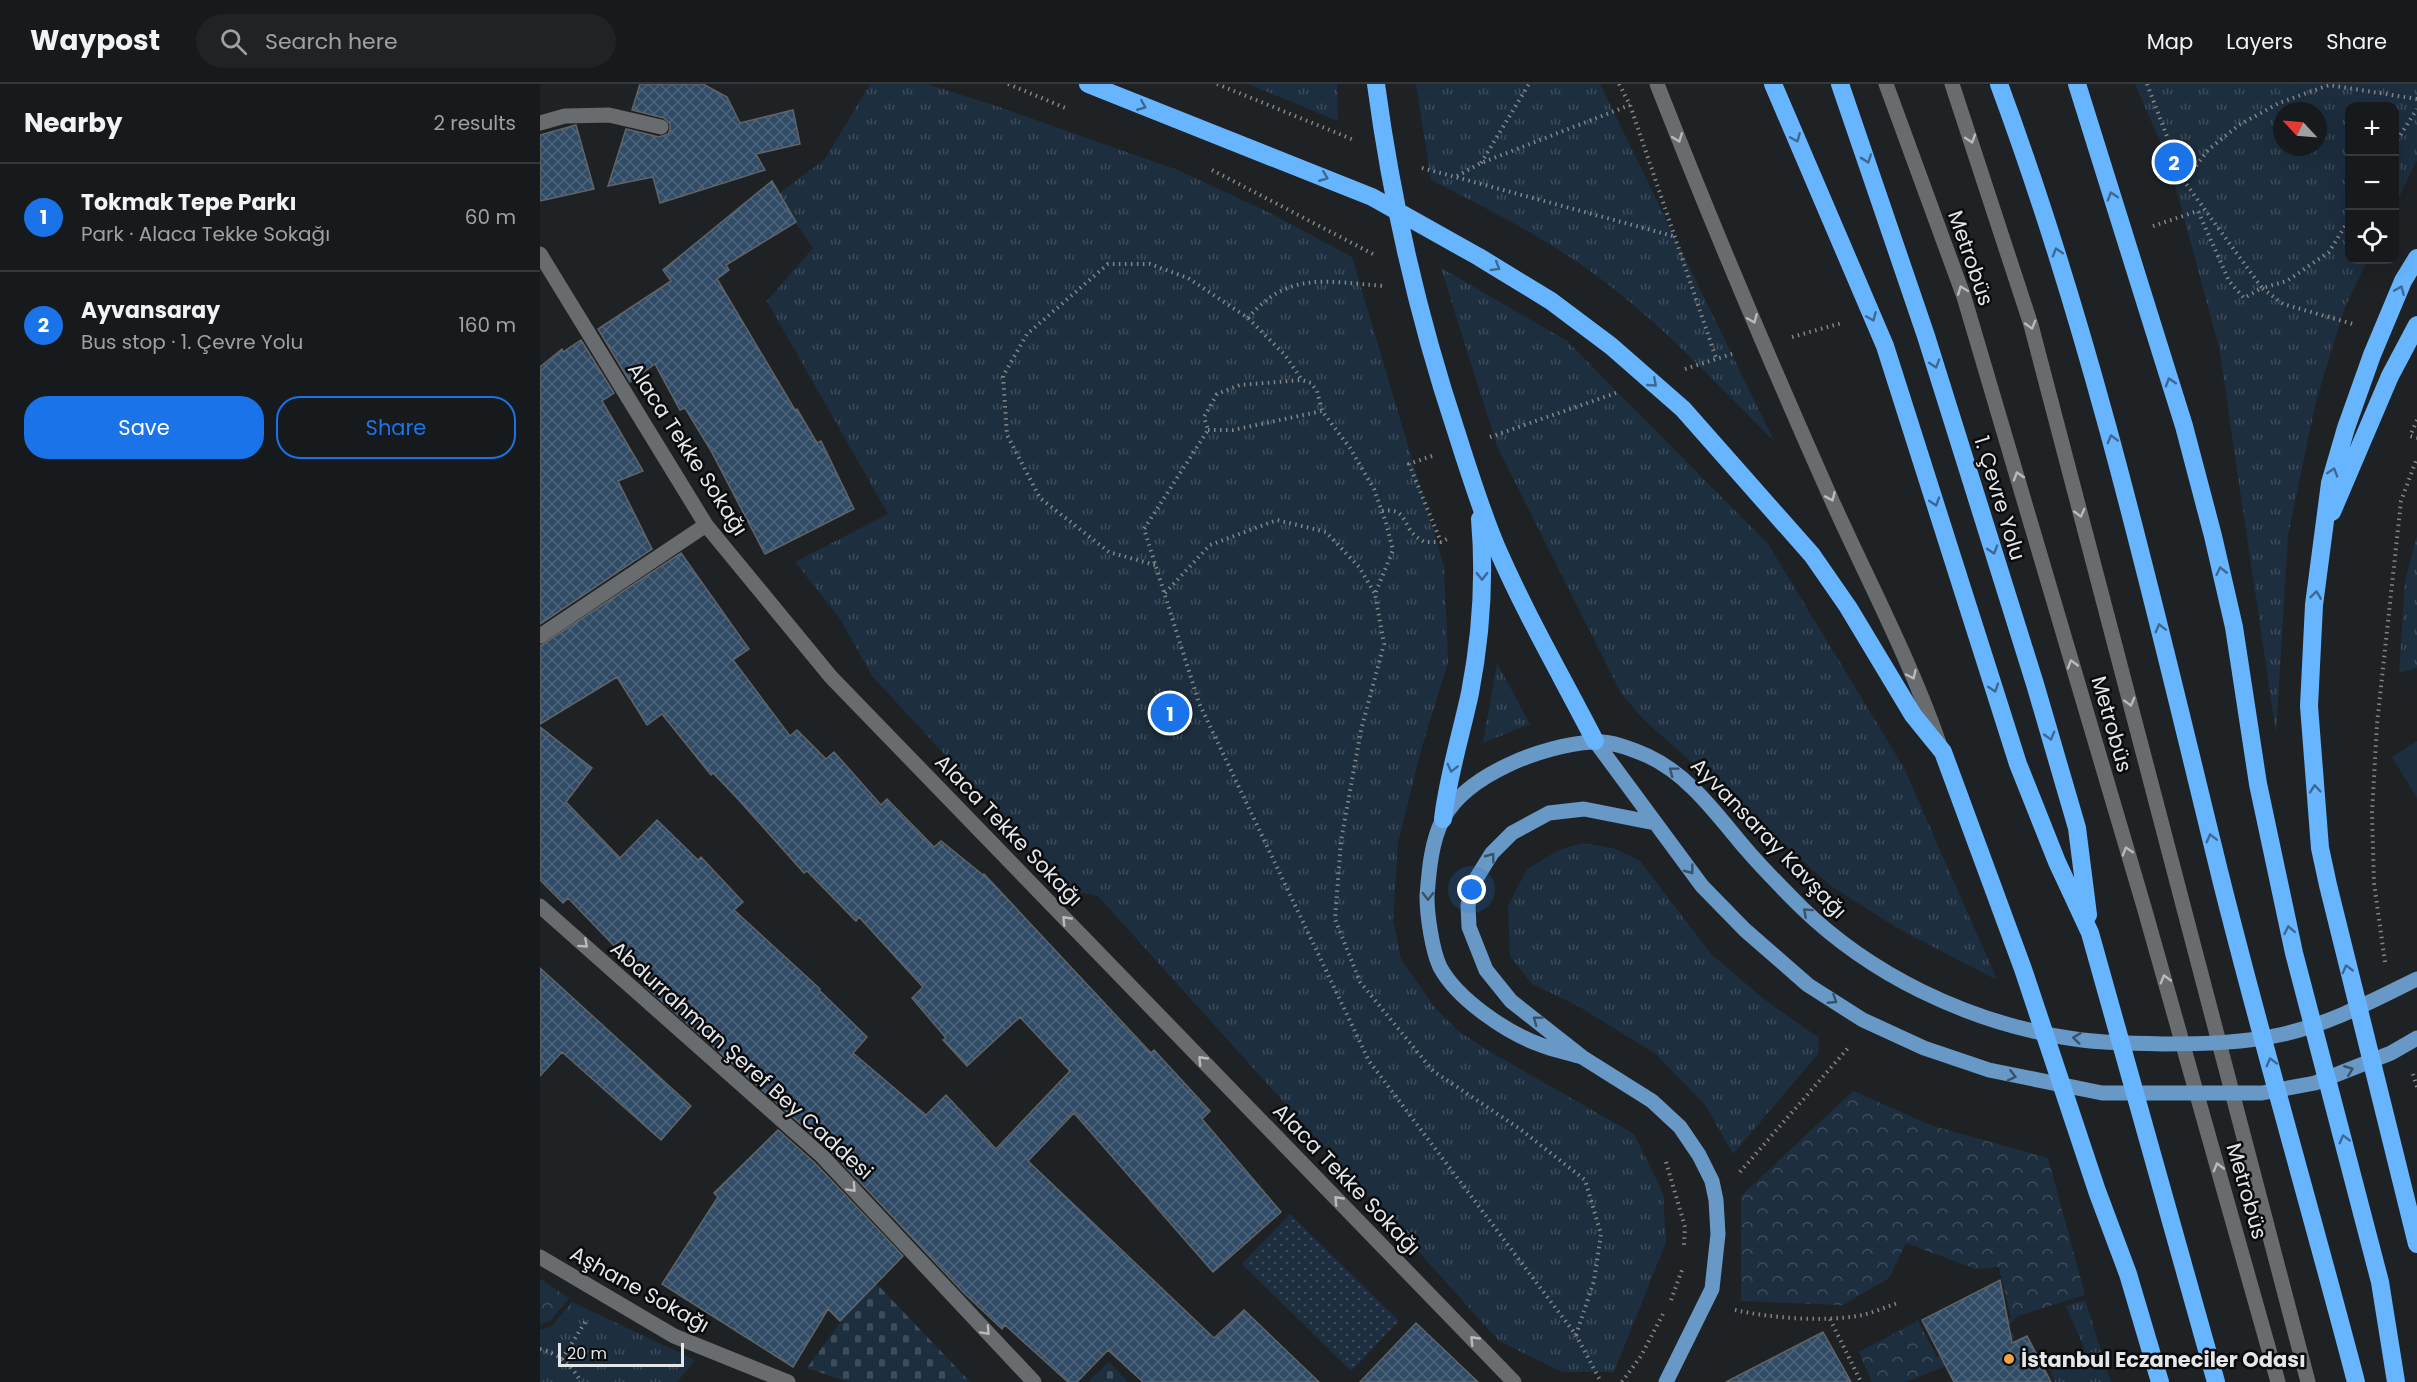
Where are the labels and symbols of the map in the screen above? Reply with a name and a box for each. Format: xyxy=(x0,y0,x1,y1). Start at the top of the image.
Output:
one-way arrow xyxy=(1136,99,1147,111)
north arrow xyxy=(2273,102,2327,156)
one-way arrow xyxy=(1789,131,1801,142)
one-way arrow xyxy=(1671,132,1683,143)
one-way arrow xyxy=(1964,133,1976,144)
pin: 2 xyxy=(2154,140,2194,184)
one-way arrow xyxy=(1860,153,1873,164)
one-way arrow xyxy=(1317,170,1328,182)
one-way arrow xyxy=(2107,191,2119,202)
street label: Metrobüs xyxy=(1941,207,2001,309)
one-way arrow xyxy=(2052,247,2064,258)
one-way arrow xyxy=(1490,260,1500,272)
one-way arrow xyxy=(1956,285,1969,296)
one-way arrow xyxy=(2393,285,2405,296)
one-way arrow xyxy=(1865,311,1877,322)
one-way arrow xyxy=(1746,312,1758,323)
one-way arrow xyxy=(2024,319,2036,330)
street label: Alaca Tekke Sokağı xyxy=(621,357,755,541)
one-way arrow xyxy=(1928,358,1940,369)
one-way arrow xyxy=(1646,376,1657,387)
one-way arrow xyxy=(2165,377,2178,388)
street label: 1. Çevre Yolu xyxy=(1967,432,2033,564)
one-way arrow xyxy=(2107,434,2119,445)
one-way arrow xyxy=(2326,468,2338,478)
one-way arrow xyxy=(2013,472,2025,482)
one-way arrow xyxy=(1823,491,1835,502)
one-way arrow xyxy=(1928,496,1940,507)
one-way arrow xyxy=(2073,508,2086,518)
one-way arrow xyxy=(1986,544,1998,555)
one-way arrow xyxy=(2215,566,2228,576)
one-way arrow xyxy=(1476,571,1488,580)
one-way arrow xyxy=(2309,590,2321,600)
one-way arrow xyxy=(2154,623,2167,633)
one-way arrow xyxy=(2067,659,2080,669)
one-way arrow xyxy=(1905,668,1917,679)
street label: Metrobüs xyxy=(2084,673,2140,775)
one-way arrow xyxy=(1987,682,2000,693)
pin: 1 xyxy=(1150,690,1190,736)
one-way arrow xyxy=(2123,696,2135,707)
one-way arrow xyxy=(2043,731,2055,741)
street label: Alaca Tekke Sokağı xyxy=(929,748,1089,912)
street label: Ayvansaray Kavşağı xyxy=(1685,751,1853,925)
one-way arrow xyxy=(1446,763,1459,773)
one-way arrow xyxy=(1669,768,1680,779)
one-way arrow xyxy=(2309,785,2322,794)
one-way arrow xyxy=(2206,833,2219,843)
one-way arrow xyxy=(2122,846,2134,857)
one-way arrow xyxy=(1484,852,1495,863)
one-way arrow xyxy=(1683,863,1694,874)
your location xyxy=(1457,875,1486,904)
one-way arrow xyxy=(1422,892,1434,901)
one-way arrow xyxy=(1803,908,1814,919)
one-way arrow xyxy=(1063,917,1074,928)
one-way arrow xyxy=(2283,926,2296,936)
street label: Abdurrahman Şeref Bey Caddesi xyxy=(604,934,880,1186)
one-way arrow xyxy=(577,937,588,948)
one-way arrow xyxy=(2342,964,2355,974)
one-way arrow xyxy=(2159,974,2172,984)
one-way arrow xyxy=(1827,993,1837,1005)
one-way arrow xyxy=(1533,1017,1544,1028)
one-way arrow xyxy=(2072,1033,2081,1045)
one-way arrow xyxy=(1198,1056,1209,1067)
one-way arrow xyxy=(2265,1057,2278,1067)
one-way arrow xyxy=(2343,1064,2354,1077)
one-way arrow xyxy=(2007,1068,2017,1081)
street label: Alaca Tekke Sokağı xyxy=(1267,1097,1427,1261)
one-way arrow xyxy=(2338,1135,2351,1145)
street label: Metrobüs xyxy=(2219,1140,2275,1242)
one-way arrow xyxy=(2213,1162,2225,1173)
one-way arrow xyxy=(845,1181,856,1192)
one-way arrow xyxy=(1334,1196,1345,1207)
street label: Aşhane Sokağı xyxy=(565,1239,715,1339)
one-way arrow xyxy=(978,1323,989,1334)
one-way arrow xyxy=(1470,1336,1481,1347)
scale bar xyxy=(558,1340,684,1368)
place label: İstanbul Eczaneciler Odası xyxy=(2021,1345,2306,1374)
marker: İstanbul Eczaneciler Odası xyxy=(2002,1352,2016,1366)

